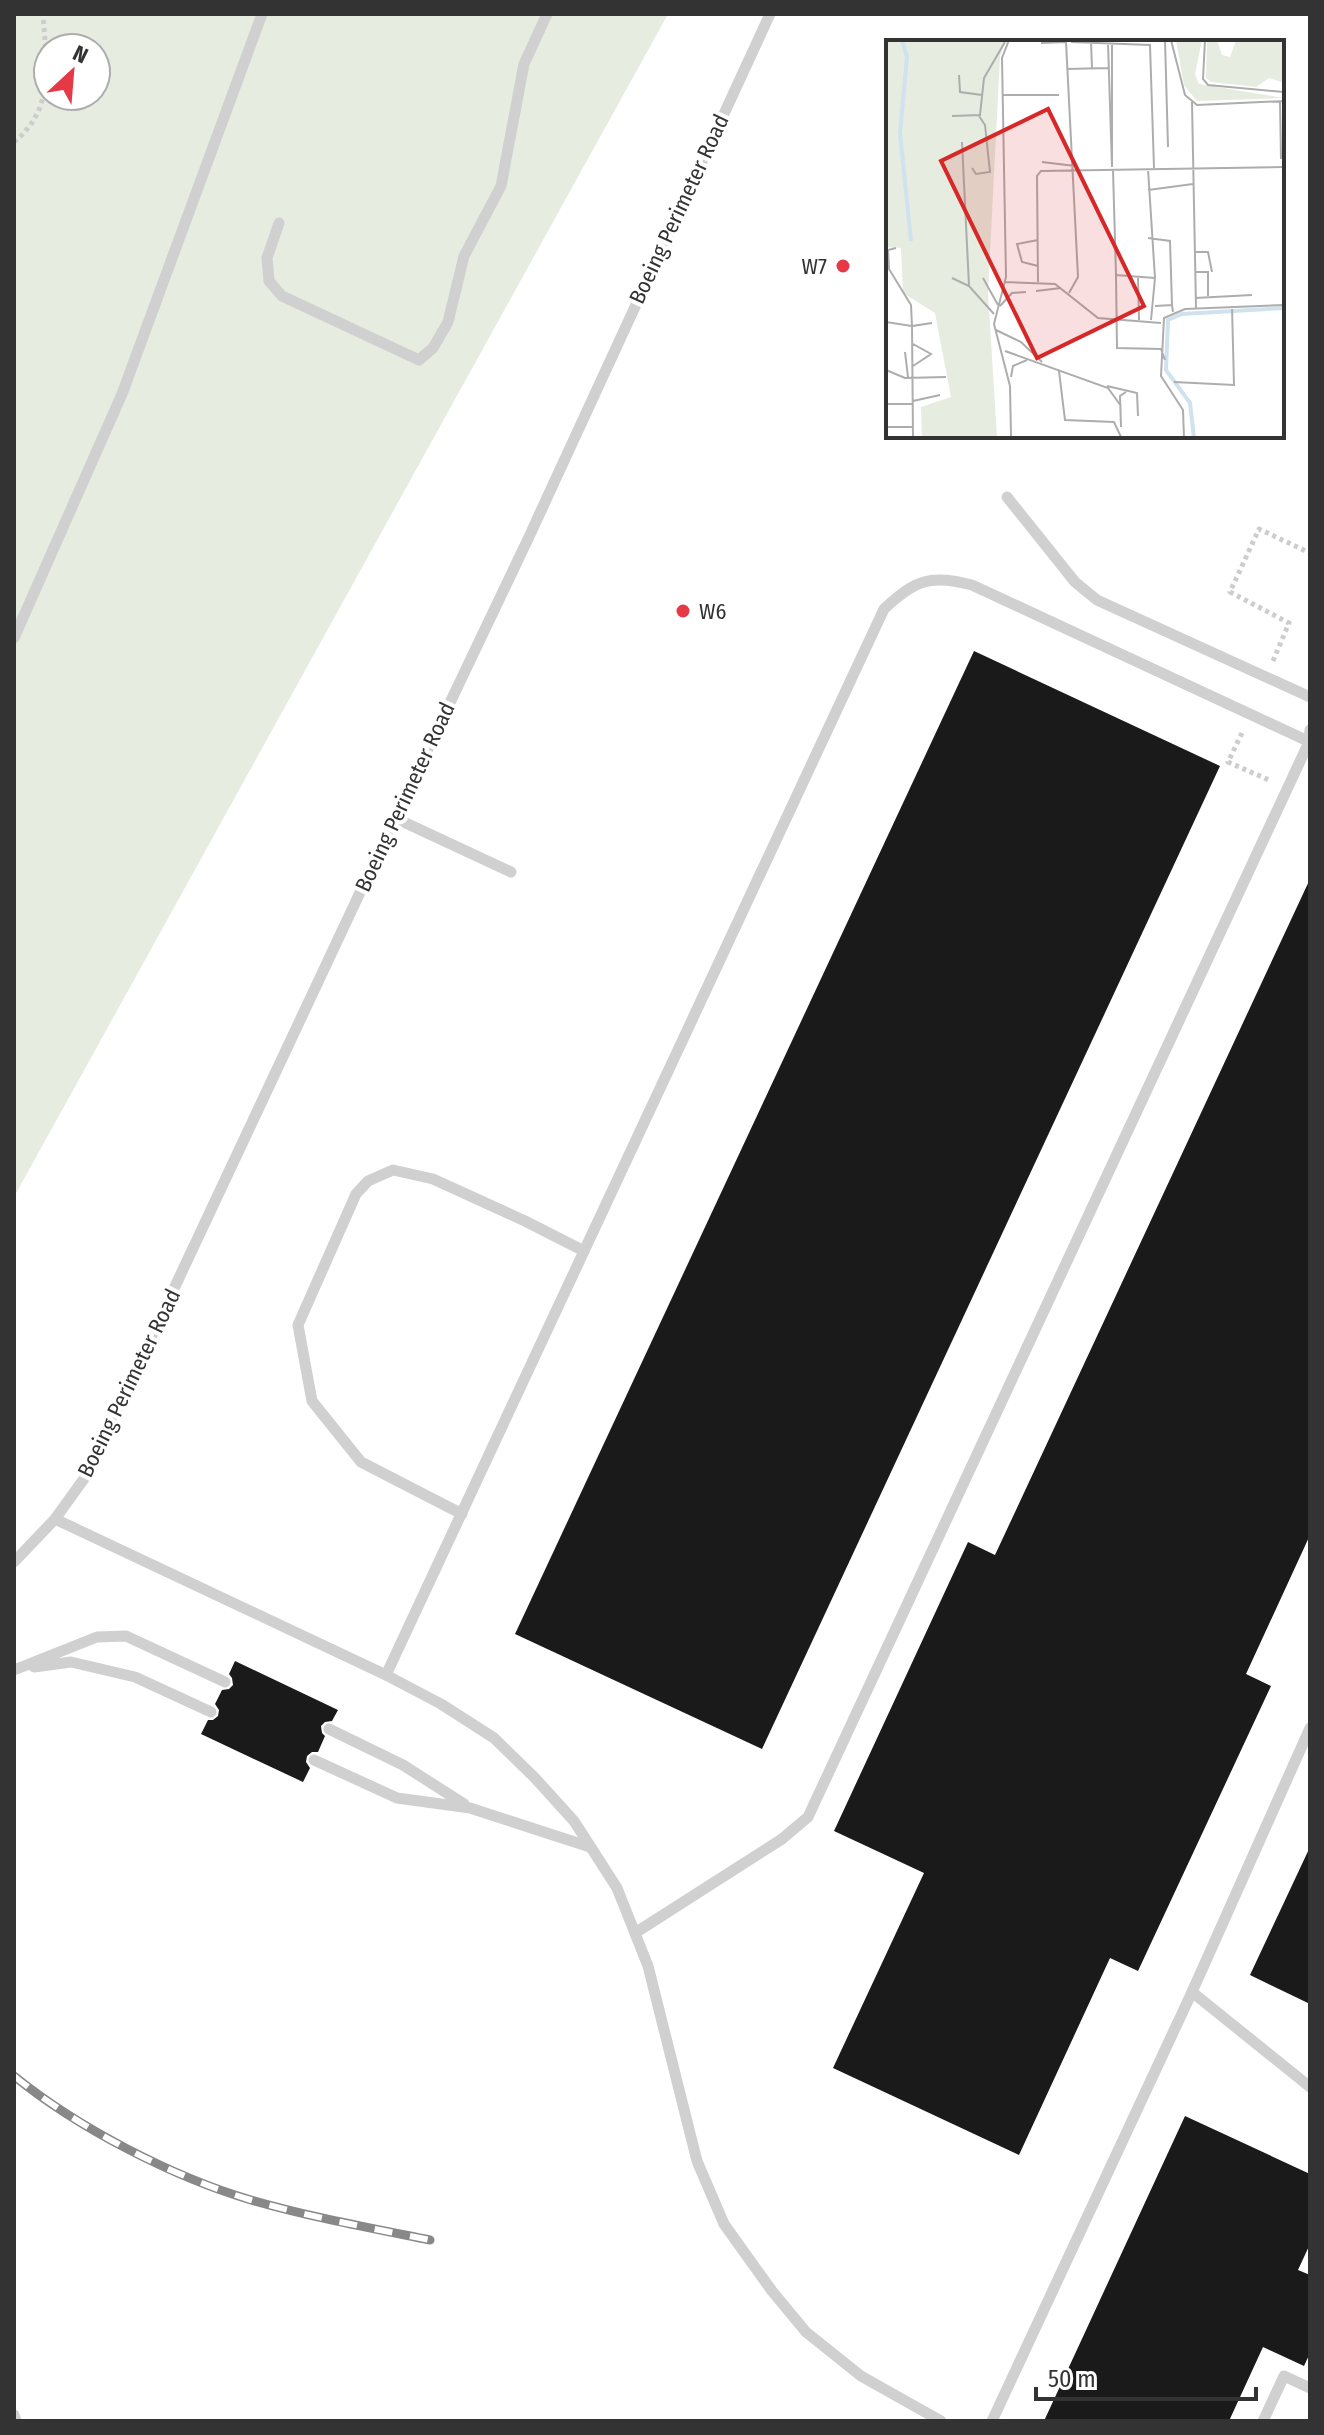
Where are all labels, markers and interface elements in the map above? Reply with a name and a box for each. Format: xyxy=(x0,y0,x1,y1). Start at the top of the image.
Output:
north arrow xyxy=(32,32,112,112)
text: N xyxy=(69,39,92,69)
inset map xyxy=(886,40,1284,438)
street label: Boeing Perimeter Road xyxy=(623,110,735,308)
place label: W7 xyxy=(802,253,827,280)
marker: W7 xyxy=(834,257,852,275)
place label: W6 xyxy=(699,598,726,625)
marker: W6 xyxy=(674,602,692,620)
street label: Boeing Perimeter Road xyxy=(349,698,461,896)
street label: Boeing Perimeter Road xyxy=(72,1284,186,1482)
scale bar xyxy=(1036,2351,1256,2401)
text: 50 m xyxy=(1048,2365,1096,2393)

